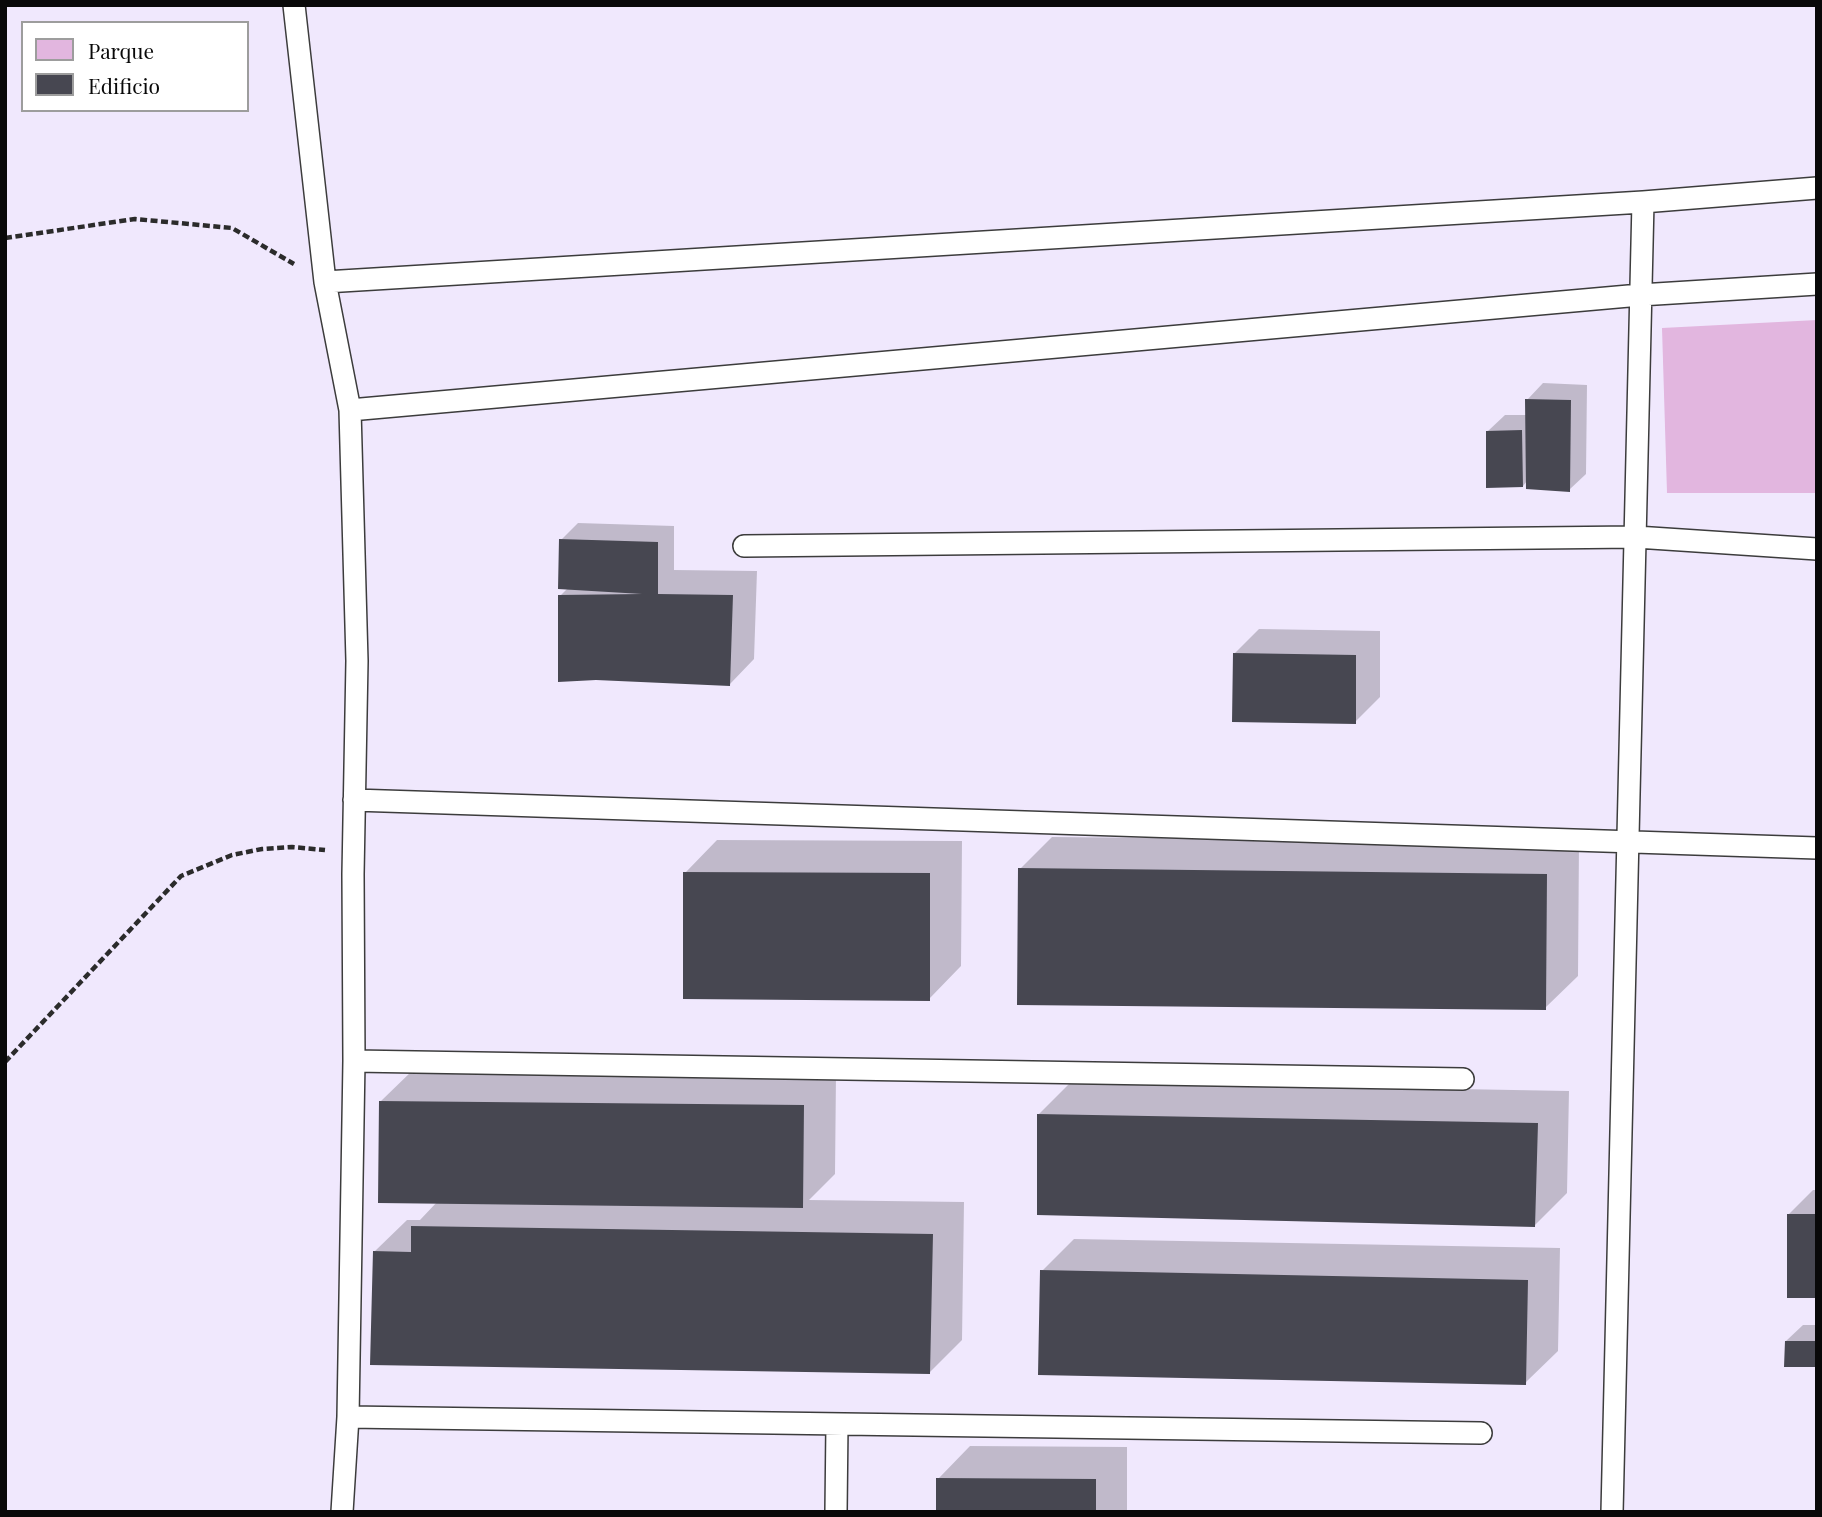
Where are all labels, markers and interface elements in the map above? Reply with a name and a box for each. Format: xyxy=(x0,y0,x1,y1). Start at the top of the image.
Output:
legend xyxy=(21,21,248,112)
text: Parque xyxy=(88,36,154,64)
text: Edificio xyxy=(88,71,160,99)

